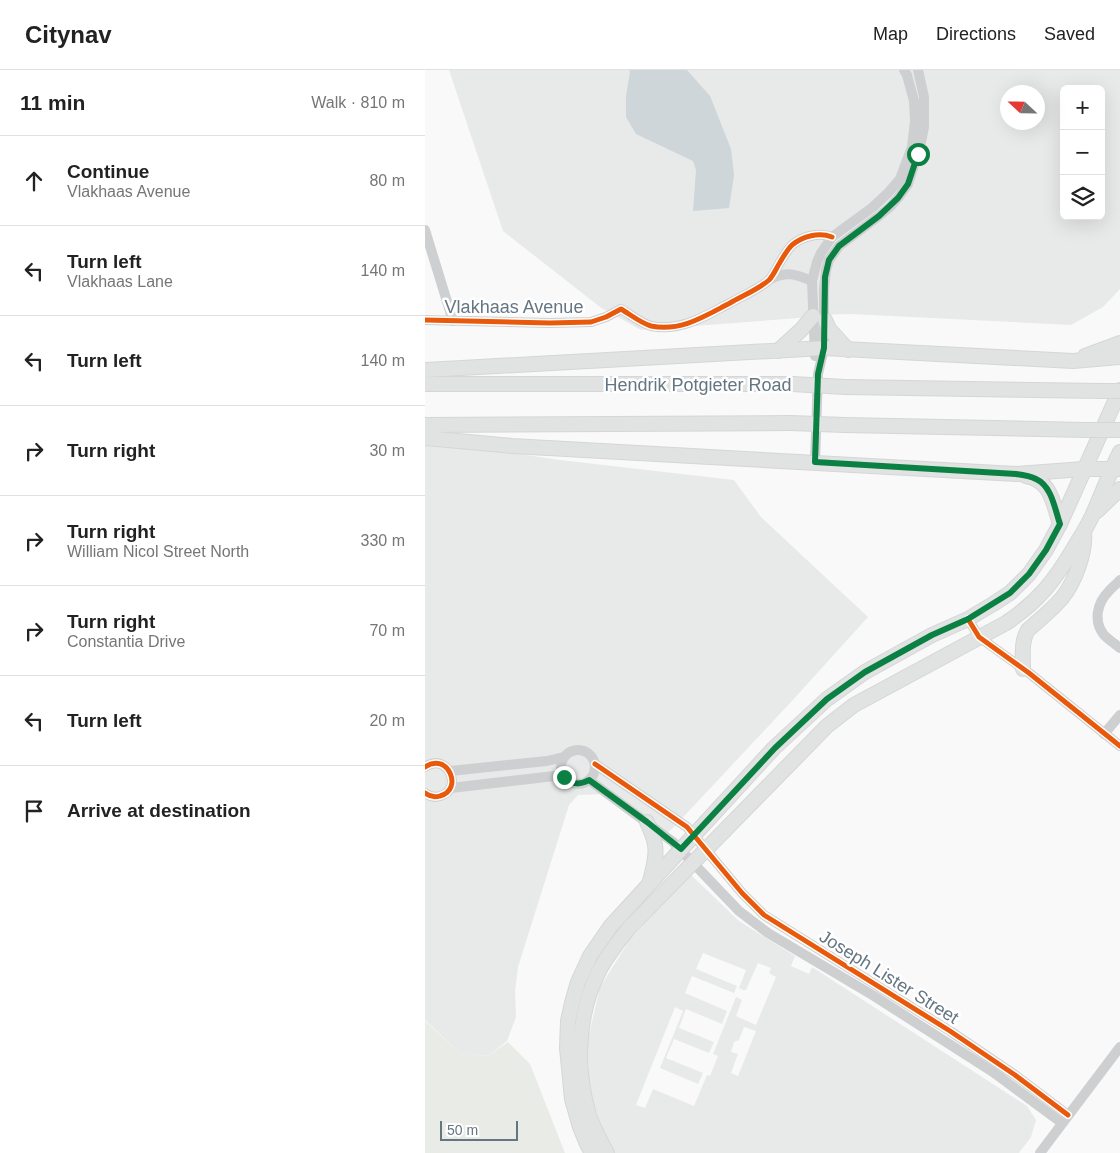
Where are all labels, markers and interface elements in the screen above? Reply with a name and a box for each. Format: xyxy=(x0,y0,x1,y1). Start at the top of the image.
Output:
text: Citynav xyxy=(25,21,112,48)
text: Map xyxy=(873,24,908,44)
text: Directions xyxy=(936,24,1016,44)
text: Saved xyxy=(1044,24,1095,44)
north arrow xyxy=(1000,85,1045,130)
map controls xyxy=(1060,85,1105,220)
button: + xyxy=(1060,85,1105,130)
text: 11 min xyxy=(20,91,85,114)
text: Walk · 810 m xyxy=(311,94,405,111)
button: − xyxy=(1060,130,1105,175)
route start xyxy=(907,143,930,166)
text: Continue xyxy=(67,161,149,182)
icon: ahead xyxy=(20,167,48,195)
text: 80 m xyxy=(369,172,405,189)
button: layers xyxy=(1060,175,1105,220)
text: Vlakhaas Avenue xyxy=(67,183,190,200)
text: Turn left xyxy=(67,251,142,272)
icon: left xyxy=(20,257,48,285)
text: 140 m xyxy=(361,262,405,279)
text: Vlakhaas Lane xyxy=(67,273,173,290)
street label: Vlakhaas Avenue xyxy=(445,297,583,317)
icon: left xyxy=(20,347,48,375)
text: Turn left xyxy=(67,350,142,371)
text: 140 m xyxy=(361,352,405,369)
street label: Hendrik Potgieter Road xyxy=(604,375,792,395)
icon: right xyxy=(20,437,48,465)
text: Turn right xyxy=(67,440,155,461)
text: 30 m xyxy=(369,442,405,459)
text: Turn right xyxy=(67,521,155,542)
icon: right xyxy=(20,527,48,555)
text: 330 m xyxy=(361,532,405,549)
text: William Nicol Street North xyxy=(67,543,249,560)
text: Turn right xyxy=(67,611,155,632)
icon: right xyxy=(20,617,48,645)
text: 70 m xyxy=(369,622,405,639)
text: Constantia Drive xyxy=(67,633,185,650)
icon: left xyxy=(20,707,48,735)
text: Turn left xyxy=(67,710,142,731)
text: 20 m xyxy=(369,712,405,729)
route end xyxy=(553,766,576,789)
icon: arrive xyxy=(20,797,48,825)
text: Arrive at destination xyxy=(67,800,251,821)
street label: Joseph Lister Street xyxy=(816,926,962,1028)
scale bar xyxy=(440,1118,517,1141)
text: 50 m xyxy=(447,1122,478,1138)

